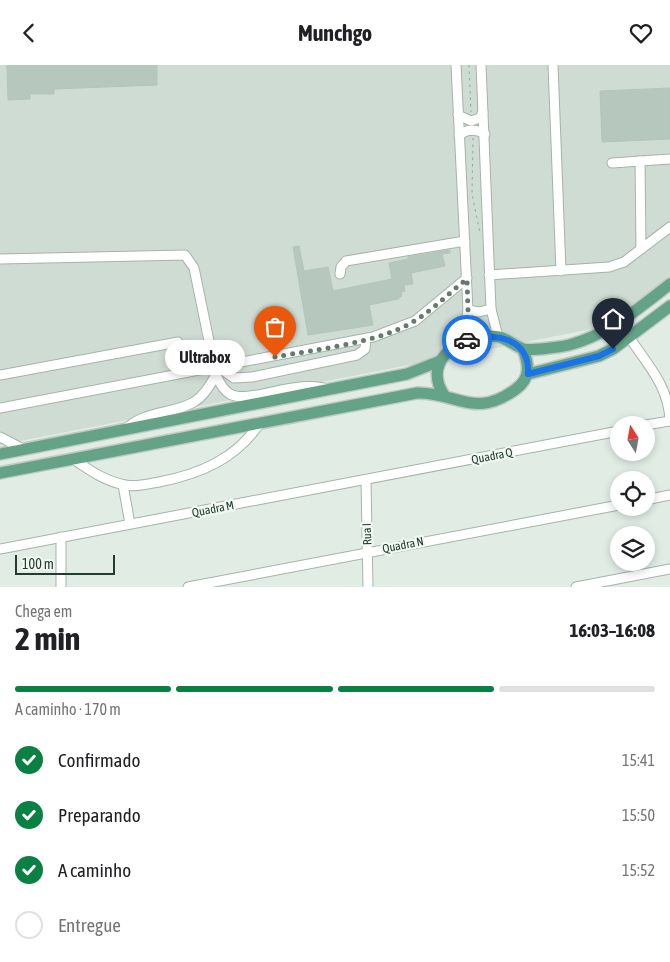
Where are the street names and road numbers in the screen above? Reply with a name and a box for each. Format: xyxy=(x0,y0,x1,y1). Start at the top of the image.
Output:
street label: Quadra Q xyxy=(470,445,515,467)
street label: Quadra M xyxy=(191,498,235,520)
street label: Rua I xyxy=(360,523,374,545)
street label: Quadra N xyxy=(381,534,425,556)

